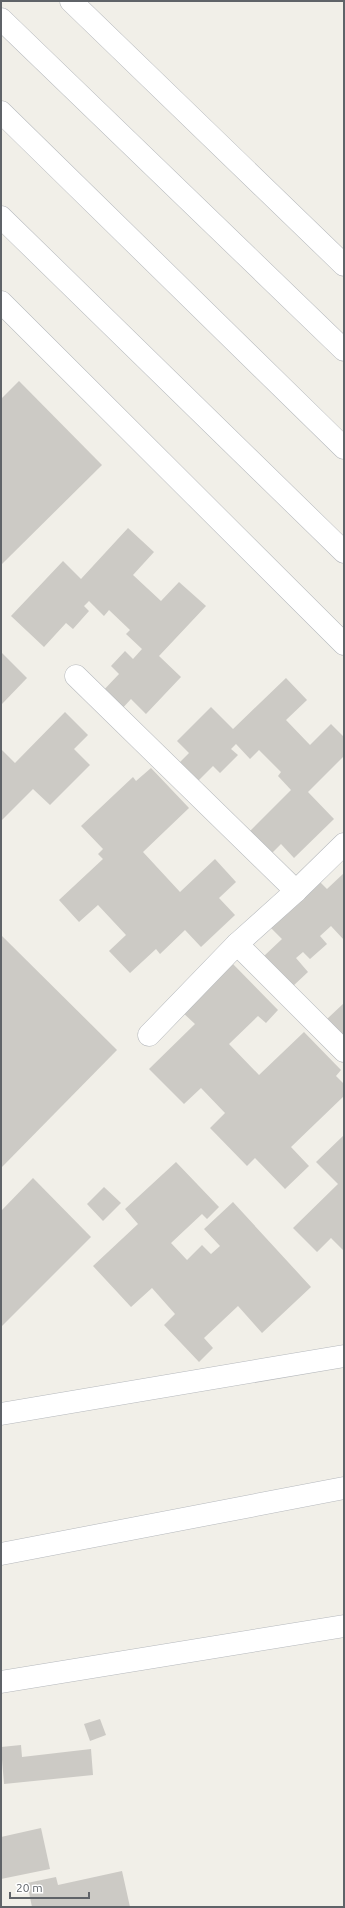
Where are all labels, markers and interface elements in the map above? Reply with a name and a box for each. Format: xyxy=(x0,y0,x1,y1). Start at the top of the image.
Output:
scale bar xyxy=(10,1874,89,1900)
text: 20 m xyxy=(16,1881,43,1894)

